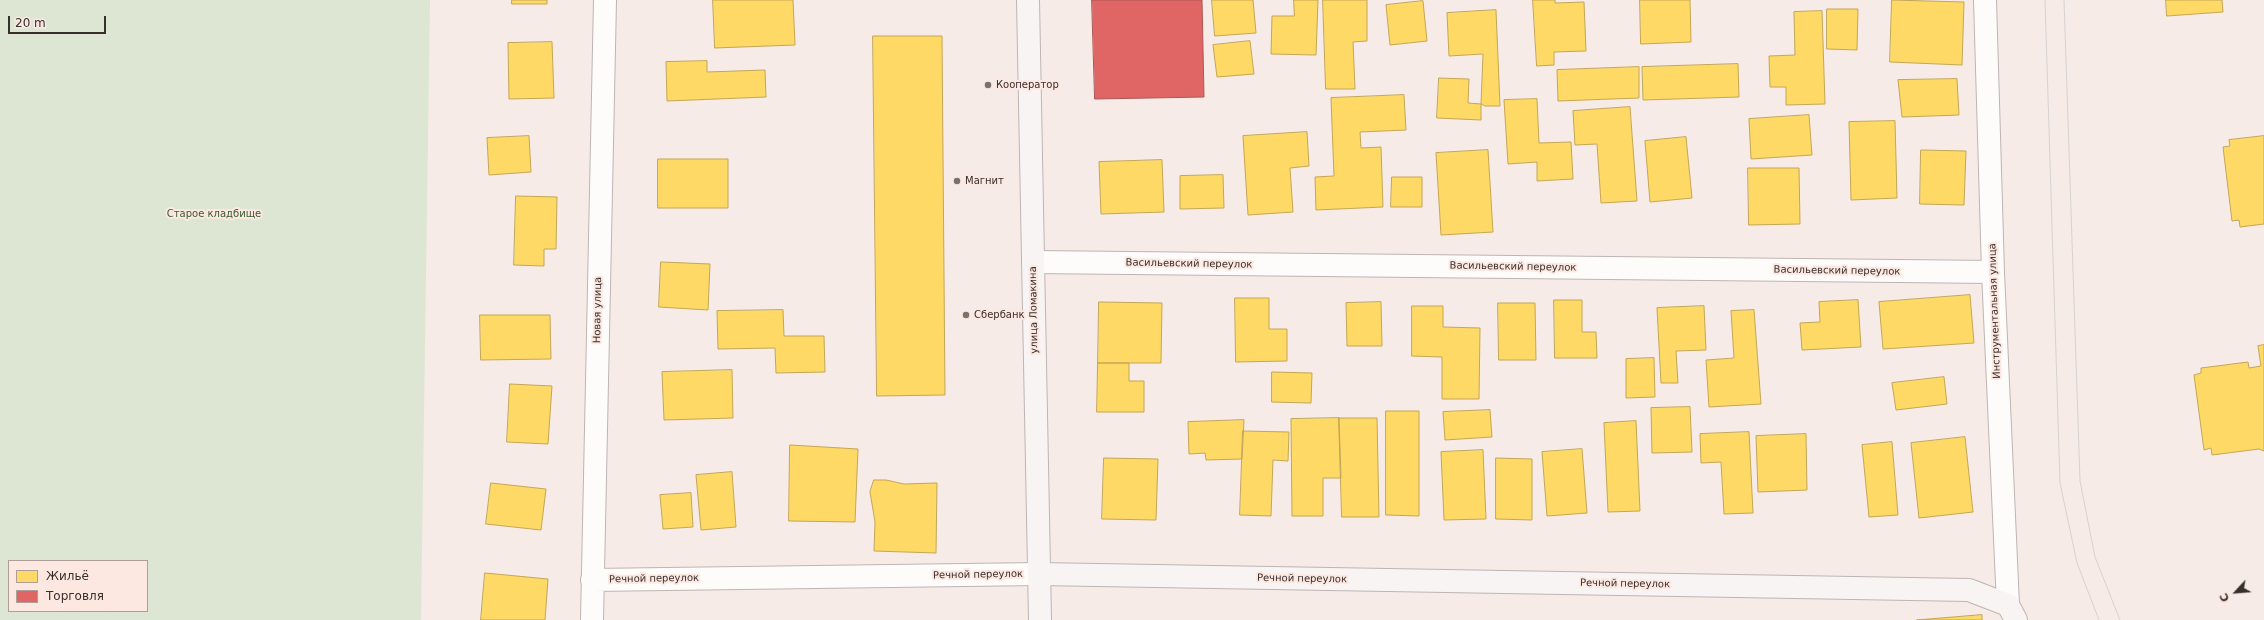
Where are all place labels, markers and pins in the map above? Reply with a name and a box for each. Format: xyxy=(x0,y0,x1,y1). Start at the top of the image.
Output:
place label: Кооператор xyxy=(996,79,1059,91)
marker: Кооператор xyxy=(983,80,993,90)
place label: Магнит xyxy=(965,175,1004,187)
marker: Магнит xyxy=(952,176,962,186)
place label: Сбербанк xyxy=(974,309,1025,321)
marker: Сбербанк xyxy=(961,310,971,320)

